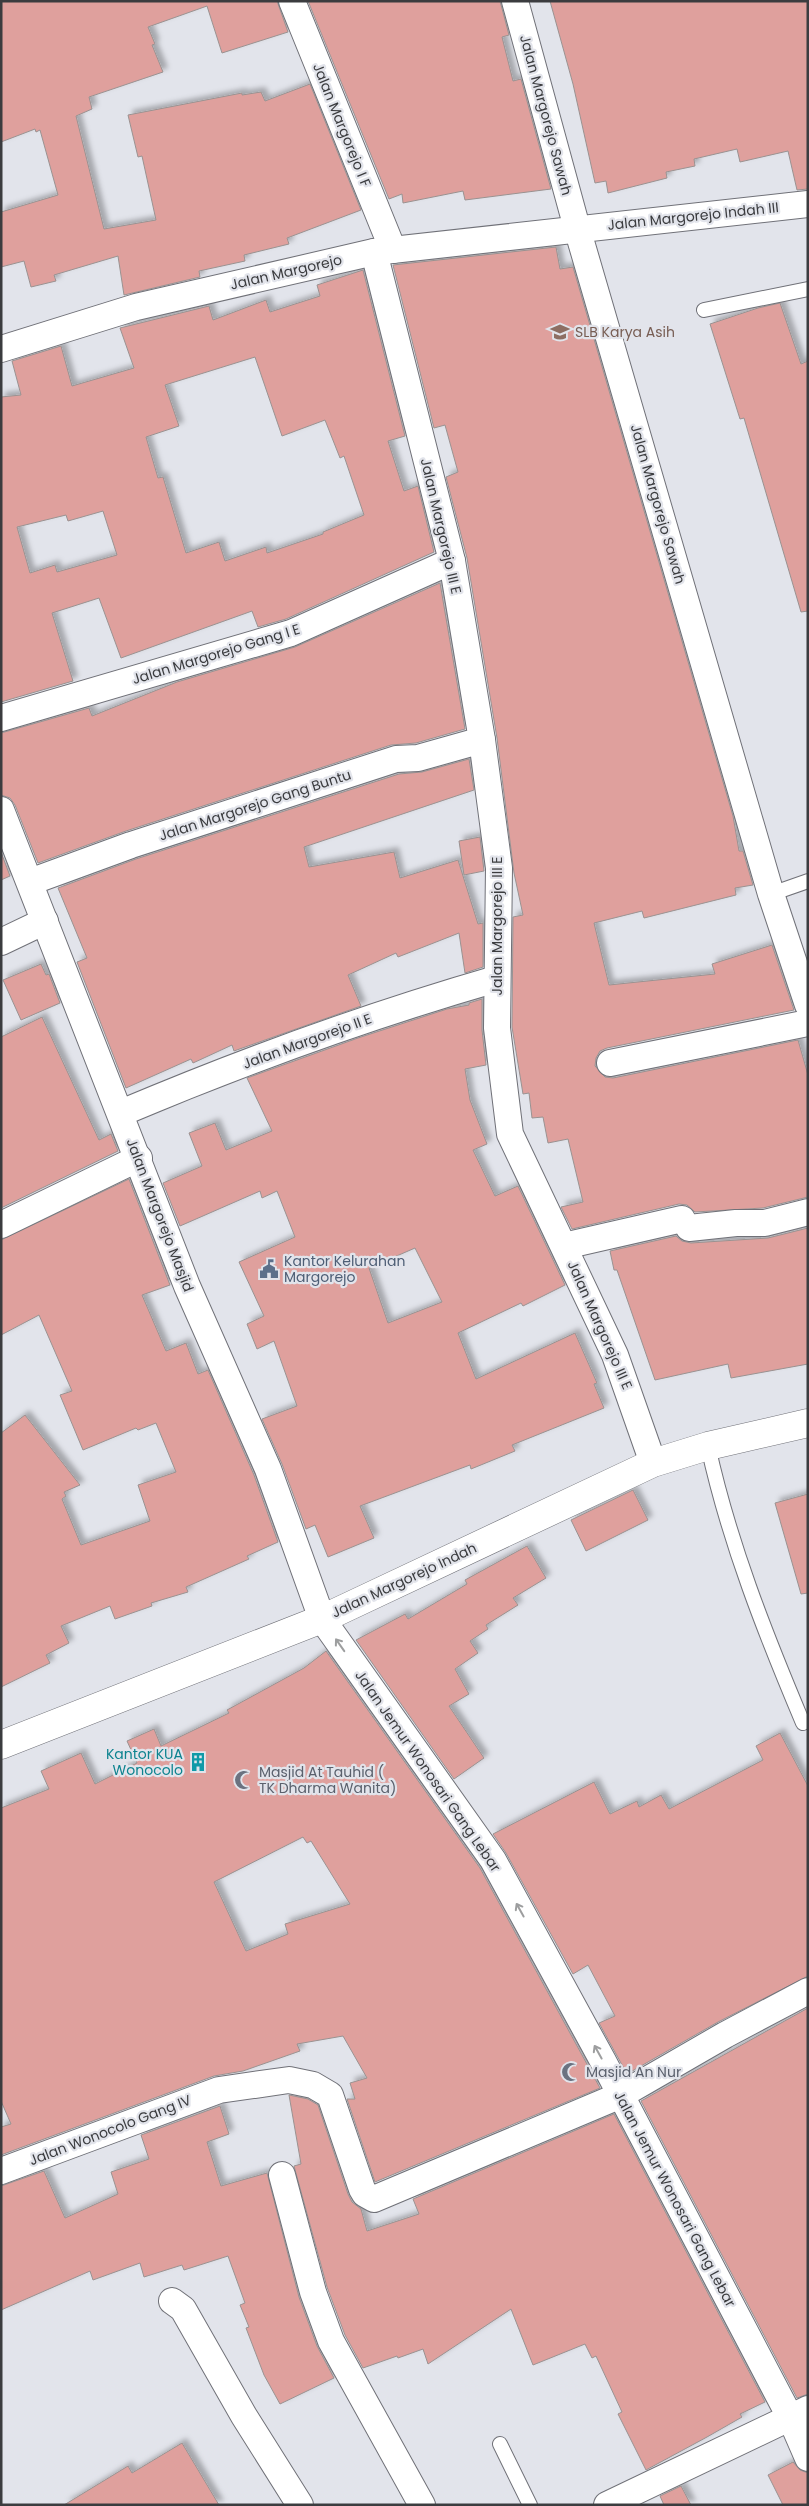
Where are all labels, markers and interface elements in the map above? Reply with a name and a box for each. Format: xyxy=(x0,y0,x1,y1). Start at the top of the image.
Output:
street label: Jalan Margorejo Sawah xyxy=(515,33,577,197)
street label: Jalan Margorejo I F xyxy=(308,60,376,190)
street label: Jalan Margorejo Indah III xyxy=(606,197,780,235)
street label: Jalan Margorejo xyxy=(228,249,344,295)
school or university icon: SLB Karya Asih xyxy=(549,321,571,343)
place label: SLB Karya Asih xyxy=(575,322,675,342)
street label: Jalan Margorejo Sawah xyxy=(626,422,690,586)
street label: Jalan Margorejo III E xyxy=(416,456,466,596)
street label: Jalan Margorejo Gang I E xyxy=(130,619,302,689)
street label: Jalan Margorejo Gang Buntu xyxy=(156,764,354,846)
street label: Jalan Margorejo III E xyxy=(487,857,507,995)
street label: Jalan Margorejo II E xyxy=(240,1008,374,1074)
street label: Jalan Margorejo Masjid xyxy=(121,1135,199,1295)
place label: Kantor Kelurahan Margorejo xyxy=(284,1251,405,1287)
street label: Jalan Margorejo III E xyxy=(563,1257,637,1393)
public building icon: Kantor Kelurahan Margorejo xyxy=(258,1258,280,1280)
street label: Jalan Margorejo Indah xyxy=(328,1538,480,1622)
one-way arrow xyxy=(335,1638,345,1652)
street label: Jalan Jemur Wonosari Gang Lebar xyxy=(350,1666,506,1876)
place label: Kantor KUA Wonocolo xyxy=(106,1744,183,1780)
building icon: Kantor KUA Wonocolo xyxy=(187,1751,209,1773)
place label: Masjid At Tauhid ( TK Dharma Wanita) xyxy=(259,1762,396,1798)
mosque icon: Masjid At Tauhid ( TK Dharma Wanita) xyxy=(233,1769,255,1791)
one-way arrow xyxy=(515,1902,525,1917)
one-way arrow xyxy=(593,2045,603,2060)
mosque icon: Masjid An Nur xyxy=(560,2061,582,2083)
place label: Masjid An Nur xyxy=(586,2062,681,2082)
street label: Jalan Jemur Wonosari Gang Lebar xyxy=(609,2087,741,2311)
street label: Jalan Wonocolo Gang IV xyxy=(26,2090,194,2170)

